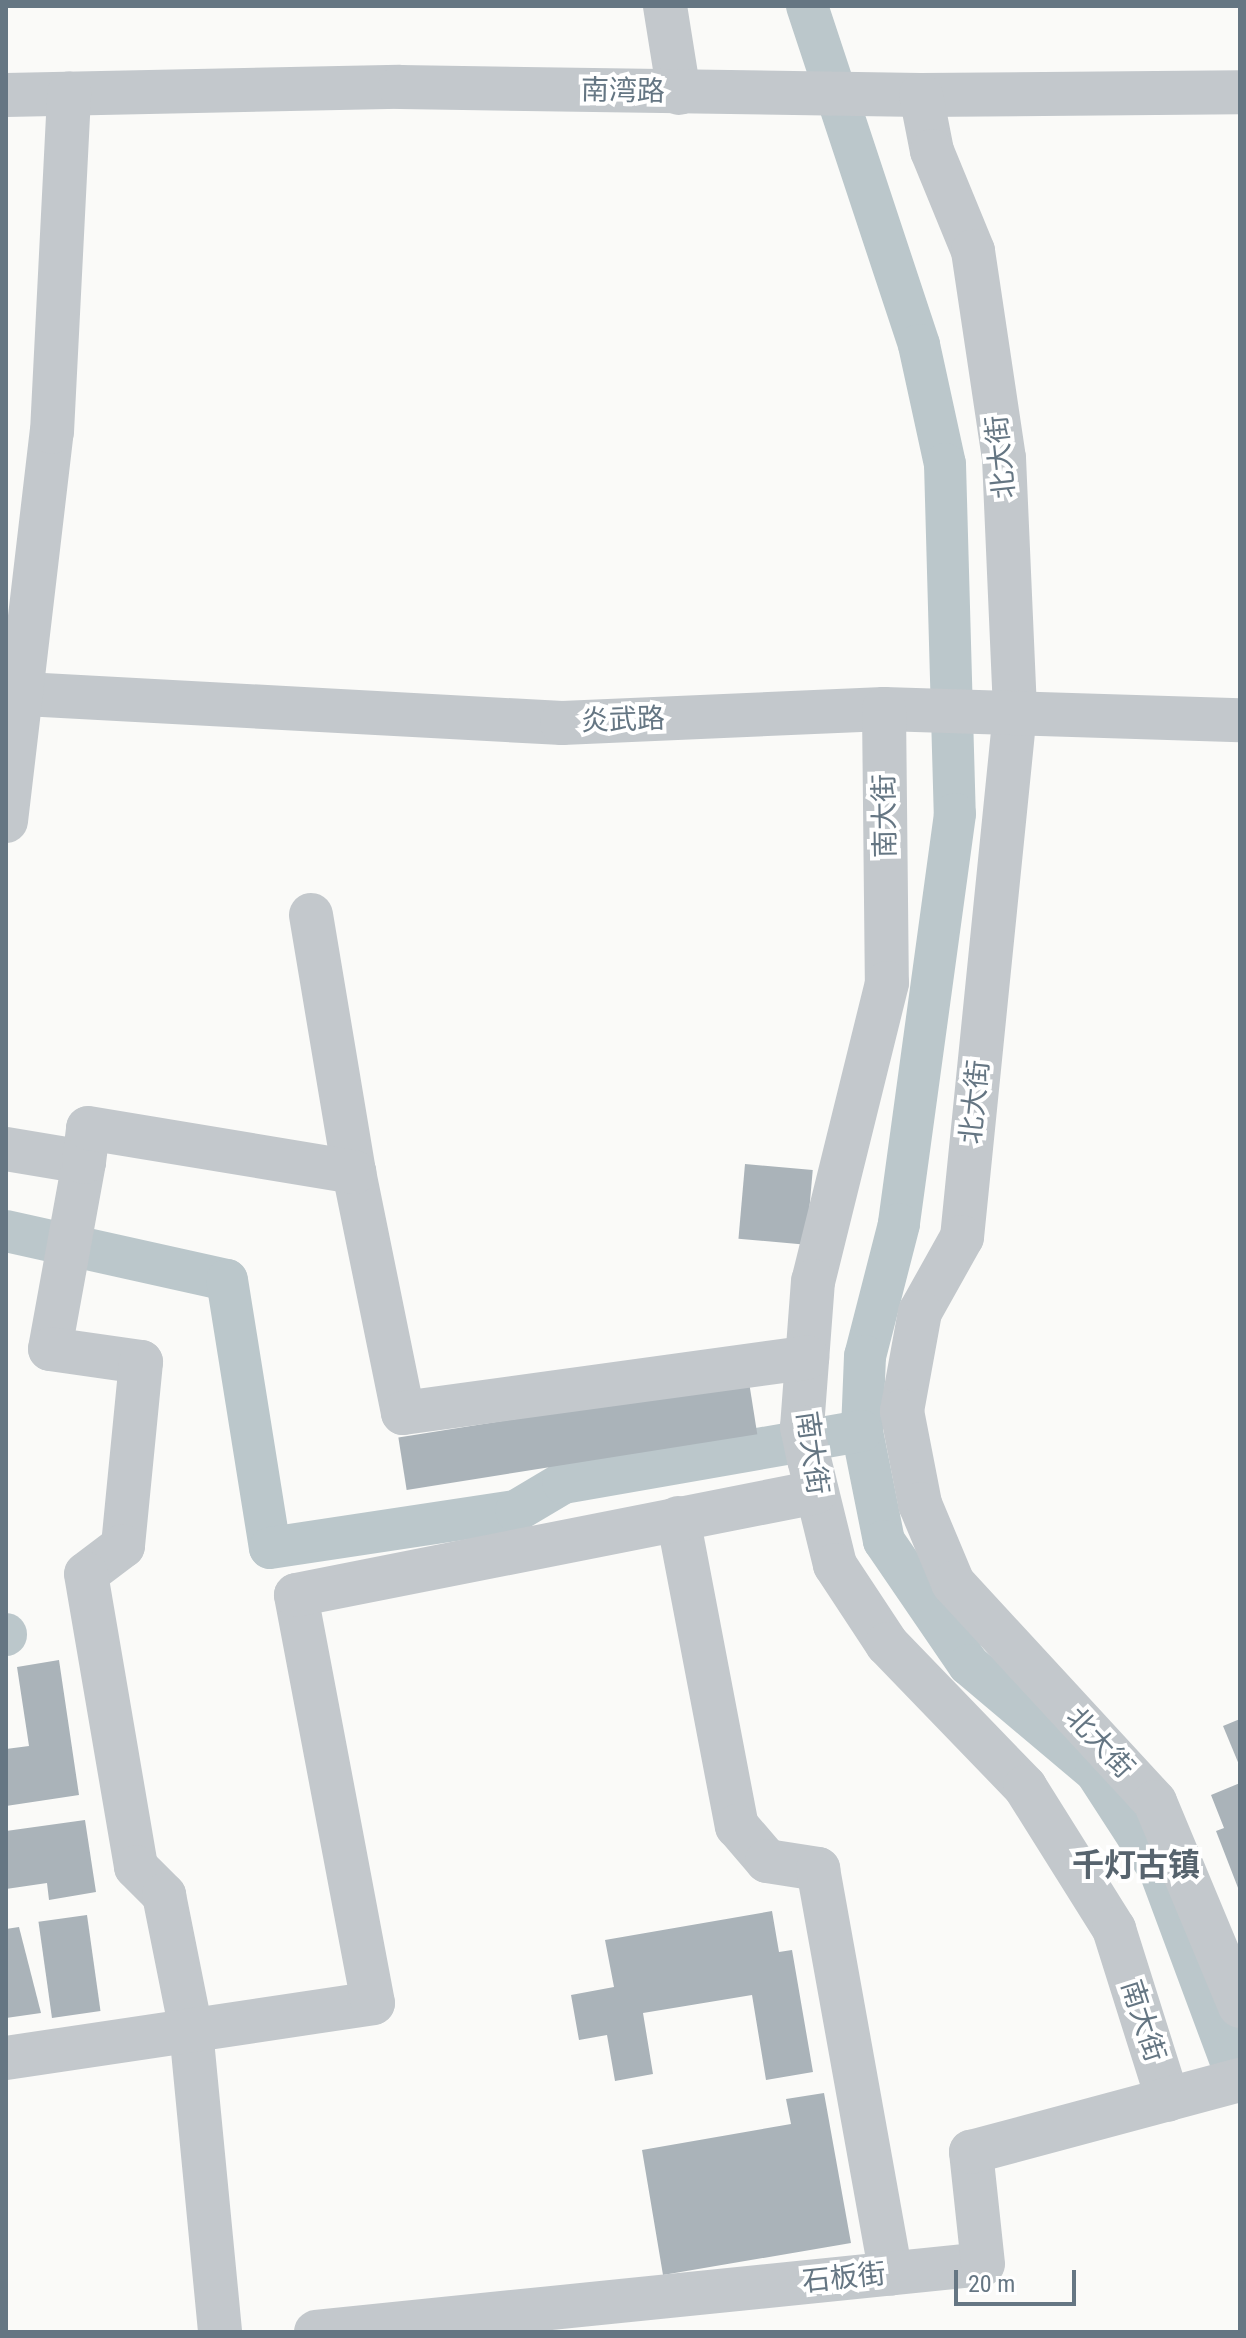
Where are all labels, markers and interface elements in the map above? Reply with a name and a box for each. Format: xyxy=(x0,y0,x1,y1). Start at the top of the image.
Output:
street label: 南湾路 xyxy=(581,73,665,109)
street label: 北大街 xyxy=(980,413,1022,501)
street label: 炎武路 xyxy=(580,702,666,738)
street label: 南大街 xyxy=(867,774,903,858)
street label: 北大街 xyxy=(954,1058,996,1146)
street label: 南大街 xyxy=(790,1409,834,1497)
street label: 北大街 xyxy=(1059,1701,1141,1785)
district label: 千灯古镇 xyxy=(1072,1846,1200,1884)
street label: 南大街 xyxy=(1114,1976,1172,2066)
scale bar xyxy=(958,2254,1080,2304)
street label: 石板街 xyxy=(800,2257,888,2299)
text: 20 m xyxy=(968,2270,1015,2298)

